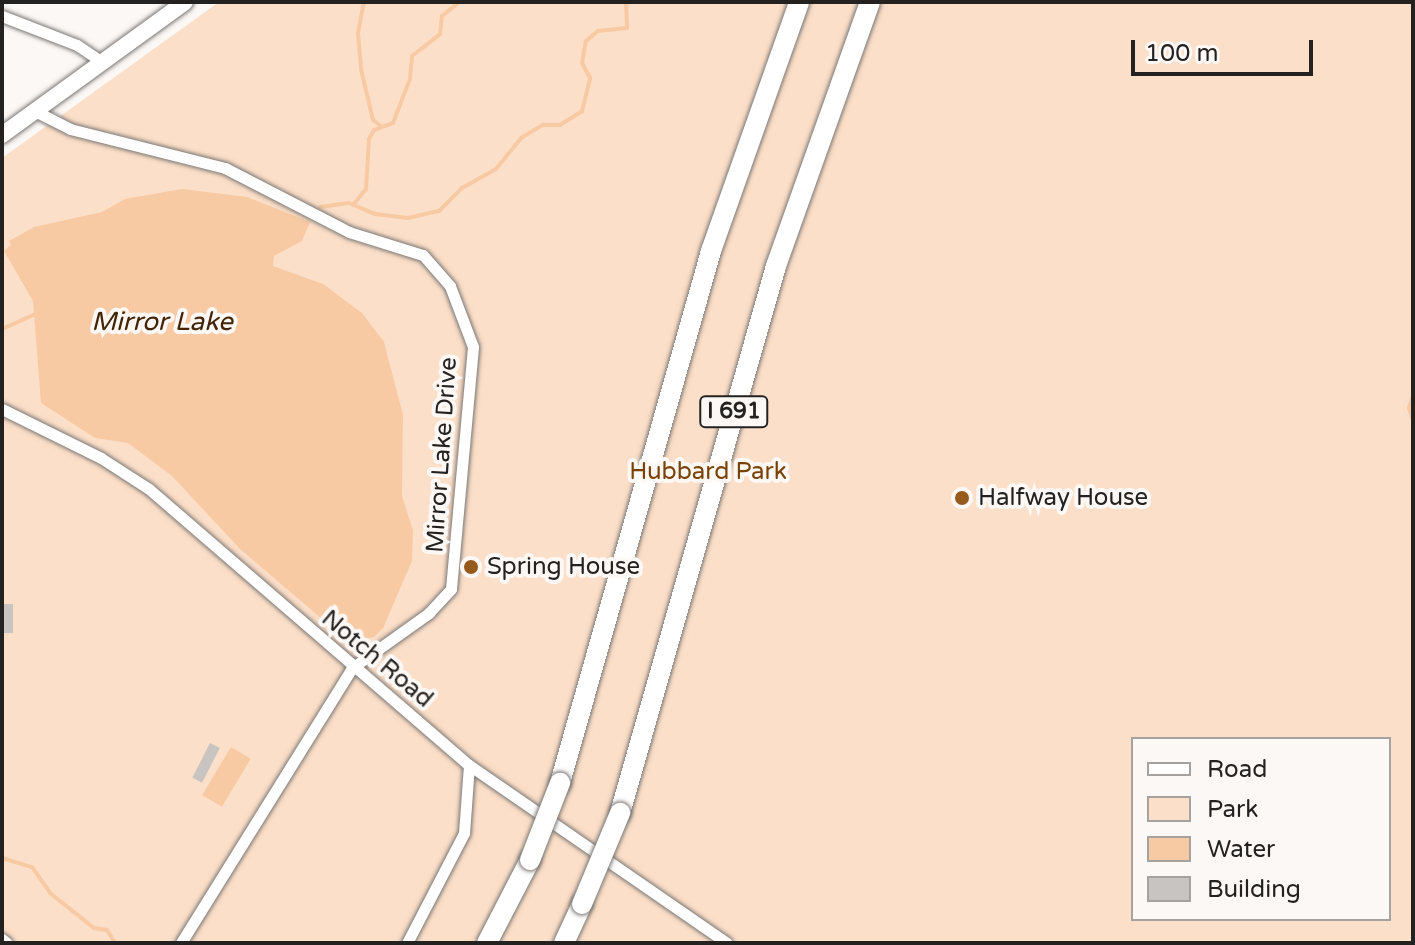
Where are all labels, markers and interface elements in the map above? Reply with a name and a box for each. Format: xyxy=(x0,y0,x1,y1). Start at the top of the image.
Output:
scale bar xyxy=(1135,24,1317,74)
text: 100 m xyxy=(1145,39,1219,68)
water label: Mirror Lake xyxy=(91,306,233,338)
street label: Mirror Lake Drive xyxy=(421,356,463,554)
road number: I 691 xyxy=(698,394,770,430)
park label: Hubbard Park xyxy=(629,458,787,486)
place label: Halfway House xyxy=(978,484,1148,512)
marker: Halfway House xyxy=(953,489,971,507)
place label: Spring House xyxy=(487,553,640,581)
marker: Spring House xyxy=(462,558,480,576)
street label: Notch Road xyxy=(316,604,438,714)
legend xyxy=(1131,737,1391,921)
text: Road xyxy=(1207,755,1267,784)
text: Park xyxy=(1207,795,1258,824)
text: Water xyxy=(1207,835,1275,864)
text: Building xyxy=(1207,875,1301,904)

